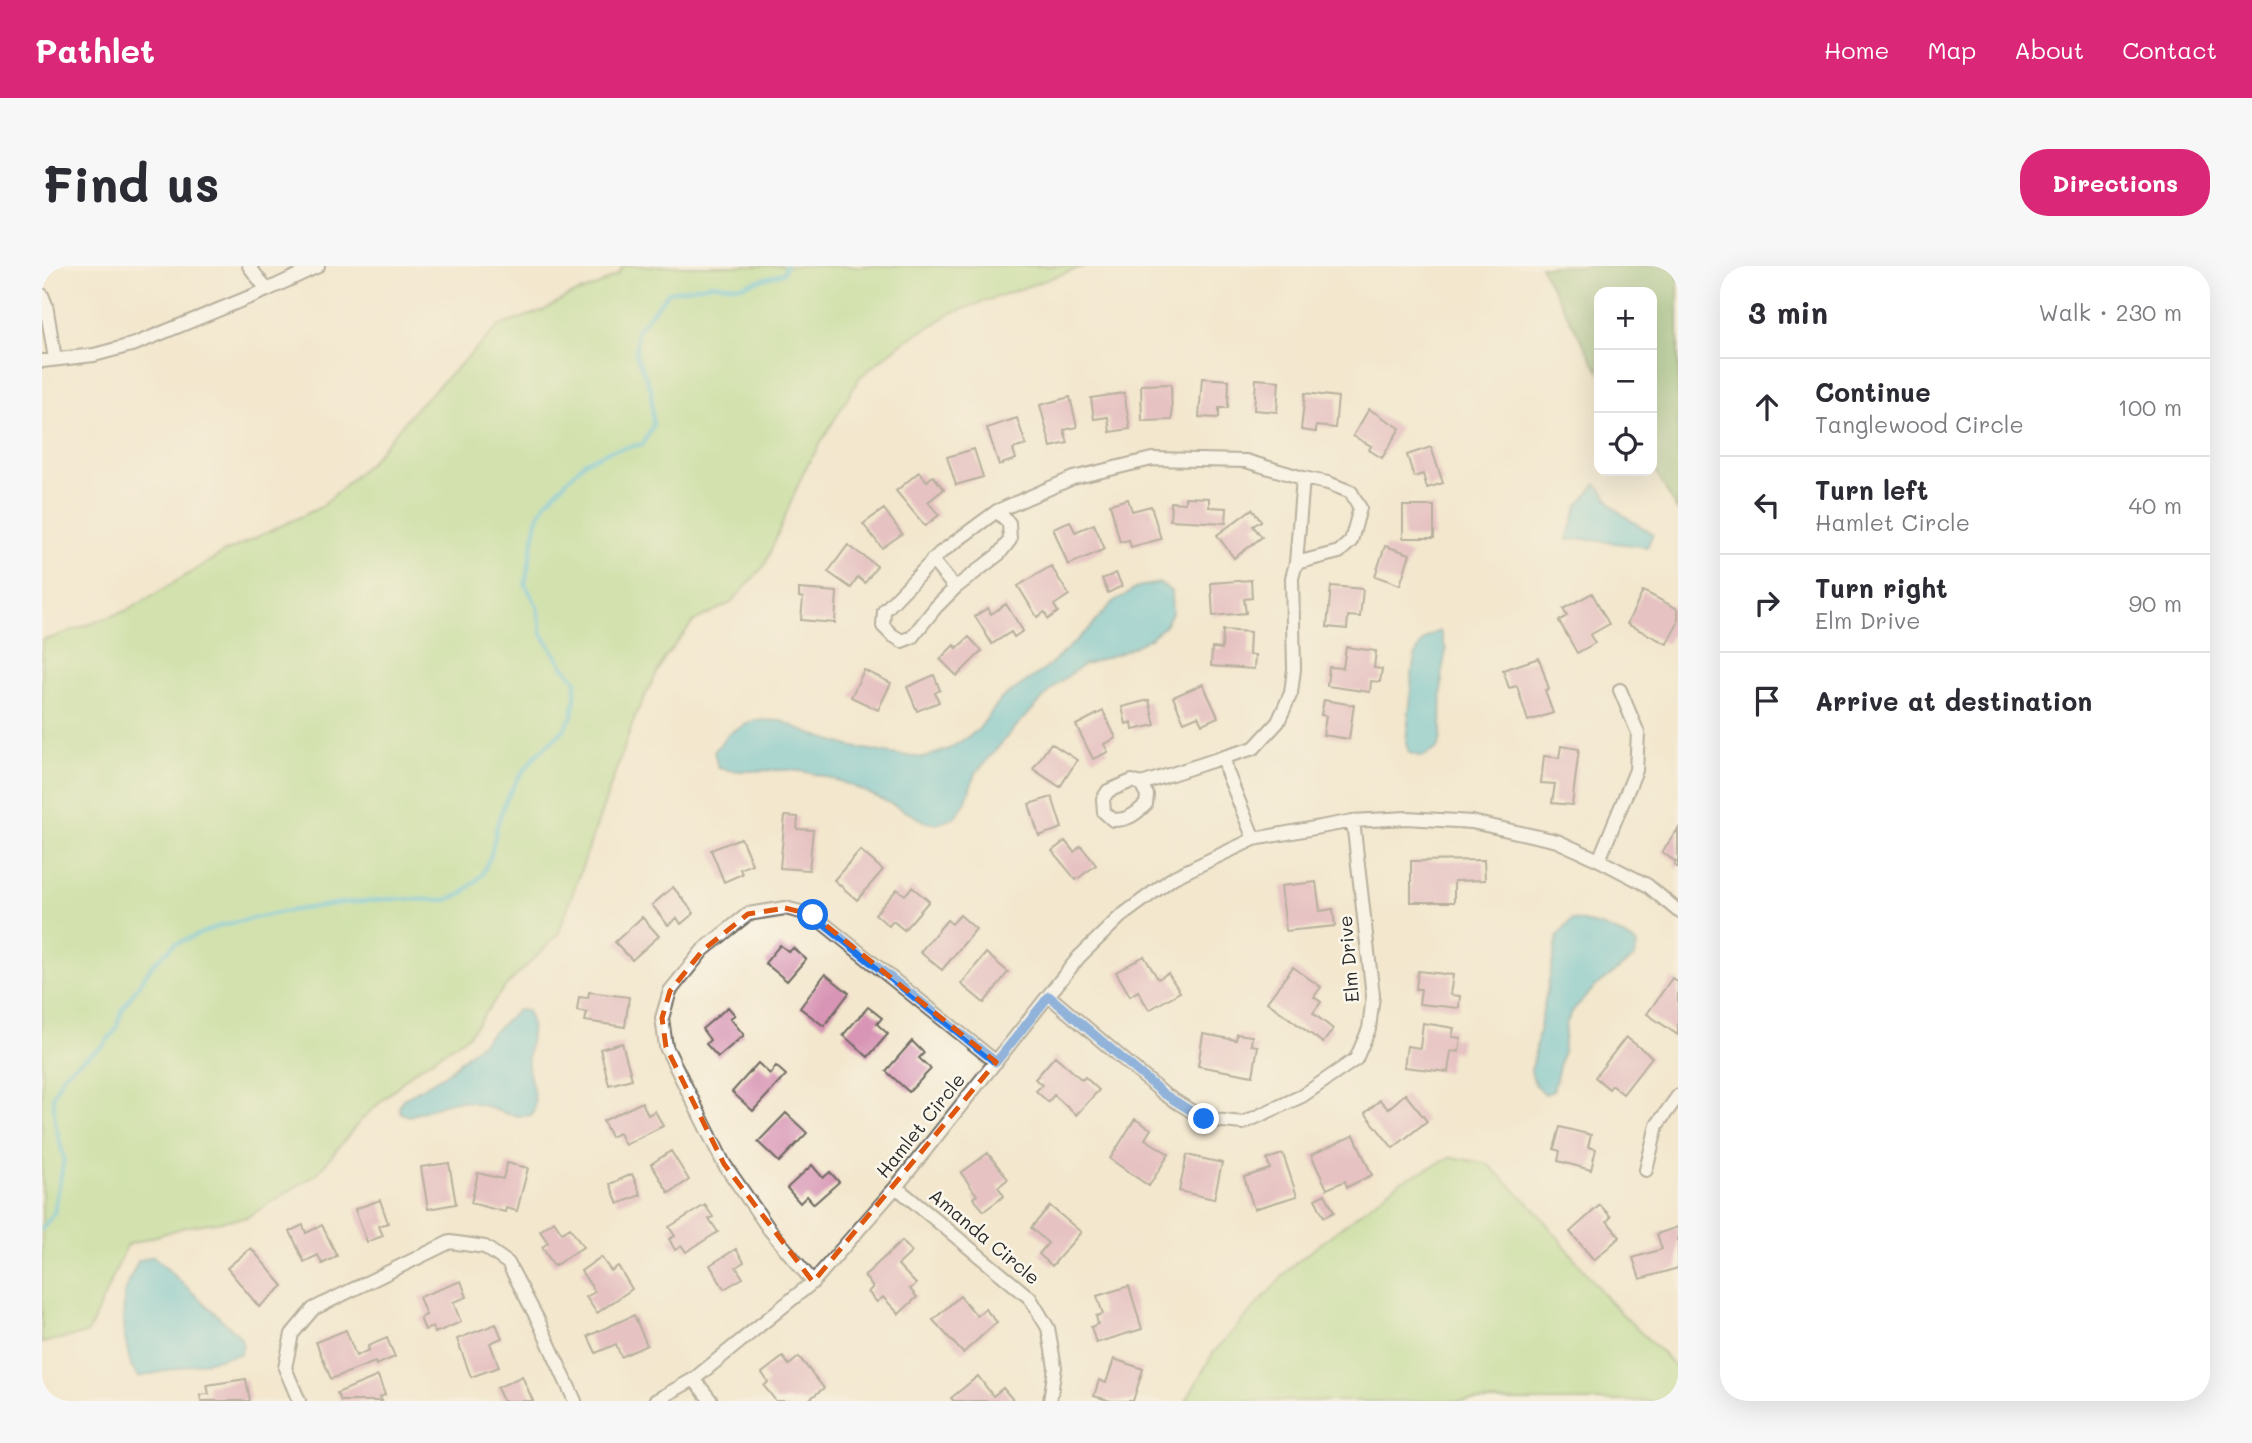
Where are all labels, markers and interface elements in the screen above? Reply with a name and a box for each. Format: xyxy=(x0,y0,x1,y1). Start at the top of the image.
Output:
text: Pathlet xyxy=(35,28,155,71)
text: Home xyxy=(1824,34,1889,65)
text: Map xyxy=(1927,34,1976,65)
text: About xyxy=(2014,34,2084,65)
text: Contact xyxy=(2122,34,2217,65)
button: Directions xyxy=(2020,149,2210,216)
text: Find us xyxy=(42,151,220,214)
map controls xyxy=(1594,287,1657,476)
button: + xyxy=(1594,287,1657,350)
text: 3 min xyxy=(1748,292,1828,332)
text: Walk · 230 m xyxy=(2039,297,2182,327)
button: − xyxy=(1594,350,1657,413)
text: Continue xyxy=(1815,375,1931,409)
icon: ahead xyxy=(1748,388,1786,426)
text: 100 m xyxy=(2118,392,2182,422)
text: Tanglewood Circle xyxy=(1815,409,2024,439)
button: locate xyxy=(1594,413,1657,476)
text: Turn left xyxy=(1815,473,1928,507)
icon: left xyxy=(1748,486,1786,524)
text: 40 m xyxy=(2129,490,2182,520)
text: Hamlet Circle xyxy=(1815,507,1970,537)
text: Turn right xyxy=(1815,571,1948,605)
icon: right xyxy=(1748,584,1786,622)
text: 90 m xyxy=(2129,588,2182,618)
text: Elm Drive xyxy=(1815,605,1920,635)
icon: arrive xyxy=(1748,682,1786,720)
text: Arrive at destination xyxy=(1815,684,2092,718)
route start xyxy=(797,899,828,930)
street label: Elm Drive xyxy=(1332,915,1364,1003)
street label: Hamlet Circle xyxy=(870,1067,970,1183)
route end xyxy=(1188,1103,1219,1134)
street label: Amanda Circle xyxy=(924,1182,1046,1290)

